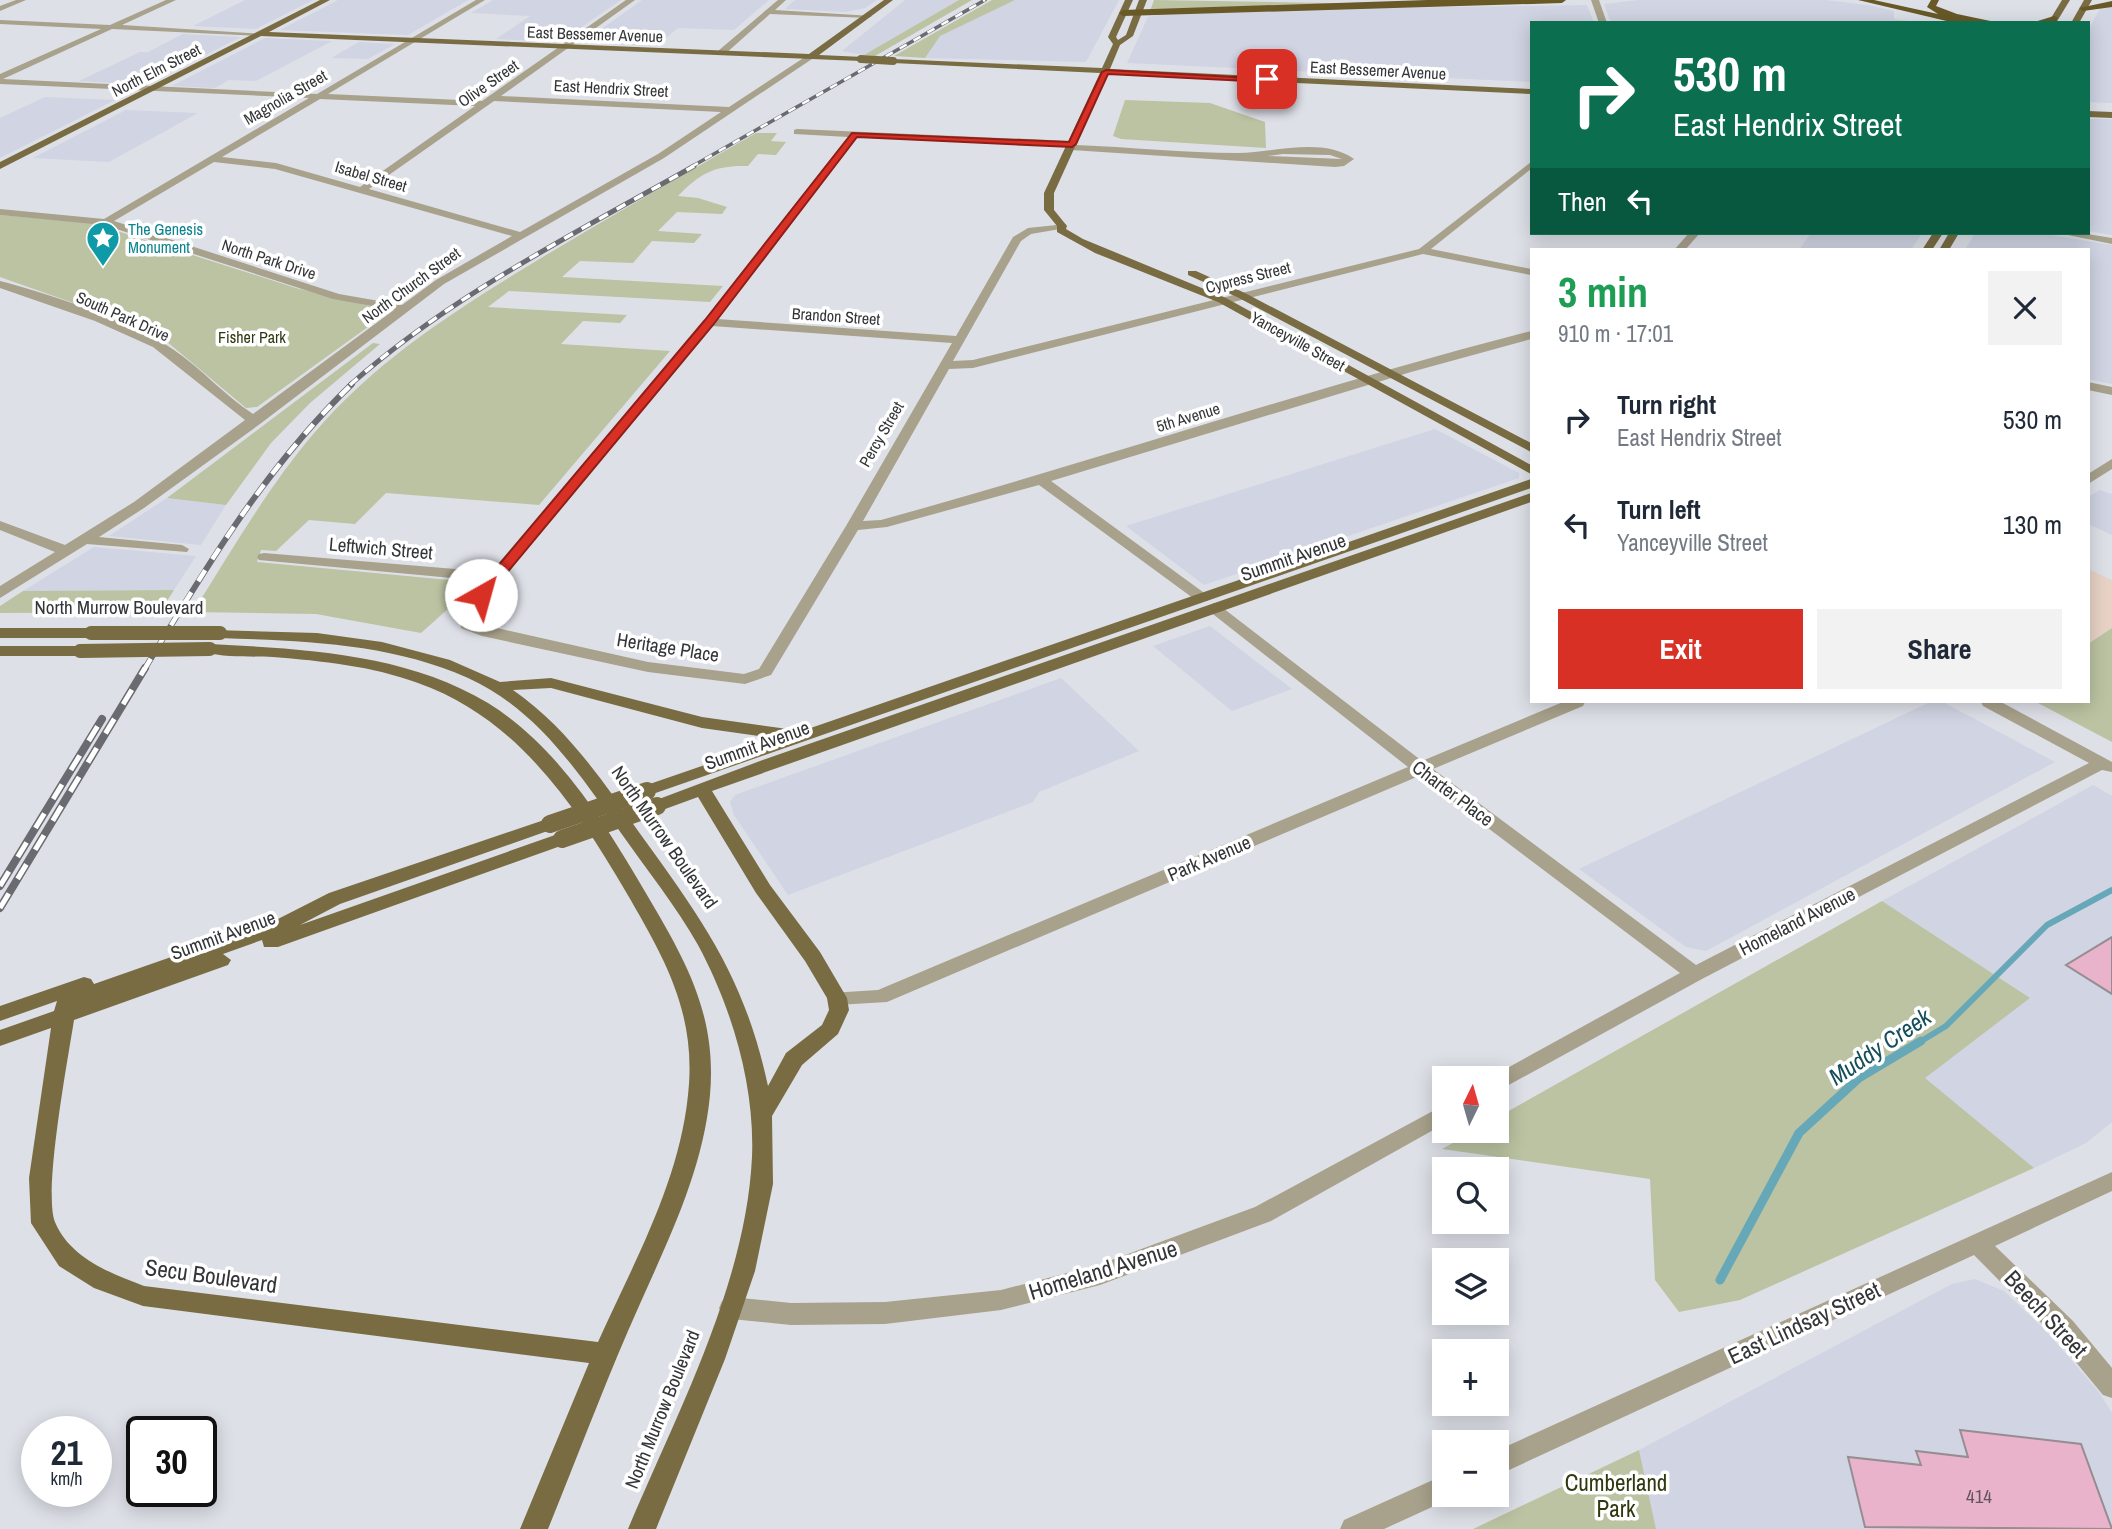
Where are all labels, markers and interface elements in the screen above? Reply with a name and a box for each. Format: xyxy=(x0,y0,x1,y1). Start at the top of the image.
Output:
street label: East Bessemer Avenue xyxy=(527,21,663,47)
street label: North Elm Street xyxy=(108,38,205,102)
text: 530 m xyxy=(1673,40,1787,106)
pin xyxy=(1237,49,1297,109)
icon: right xyxy=(1558,49,1649,140)
street label: Olive Street xyxy=(453,54,523,112)
street label: East Bessemer Avenue xyxy=(1309,55,1447,85)
icon: arrive xyxy=(1248,60,1286,98)
street label: Magnolia Street xyxy=(239,64,331,130)
street label: East Hendrix Street xyxy=(553,74,669,102)
text: East Hendrix Street xyxy=(1673,103,1902,146)
street label: Isabel Street xyxy=(333,155,410,197)
icon: left xyxy=(1621,182,1659,220)
text: Then xyxy=(1558,184,1607,219)
place label: The Genesis Monument xyxy=(128,218,203,258)
place icon: The Genesis Monument xyxy=(84,219,122,268)
street label: North Park Drive xyxy=(219,233,319,285)
street label: North Church Street xyxy=(357,242,465,328)
street label: Cypress Street xyxy=(1203,256,1293,298)
text: 3 min xyxy=(1558,264,1648,320)
button: close xyxy=(1988,271,2062,345)
street label: South Park Drive xyxy=(73,286,173,346)
street label: Brandon Street xyxy=(791,302,881,330)
street label: Yanceyville Street xyxy=(1247,306,1349,376)
text: 910 m · 17:01 xyxy=(1558,318,1673,349)
park label: Fisher Park xyxy=(218,326,286,348)
text: Turn right xyxy=(1617,387,1716,422)
street label: Percy Street xyxy=(853,397,909,471)
street label: 5th Avenue xyxy=(1153,397,1223,437)
icon: right xyxy=(1558,401,1596,439)
text: 530 m xyxy=(2003,402,2062,437)
text: East Hendrix Street xyxy=(1617,422,1782,453)
text: Turn left xyxy=(1617,492,1701,527)
icon: left xyxy=(1558,506,1596,544)
text: 130 m xyxy=(2003,507,2062,542)
street label: Summit Avenue xyxy=(1237,527,1349,587)
text: Yanceyville Street xyxy=(1617,527,1768,558)
street label: Leftwich Street xyxy=(328,531,435,566)
position arrow xyxy=(444,558,518,632)
street label: North Murrow Boulevard xyxy=(35,594,203,620)
button: Exit xyxy=(1558,609,1803,689)
button: Share xyxy=(1817,609,2062,689)
street label: Heritage Place xyxy=(615,626,721,668)
street label: Summit Avenue xyxy=(701,714,813,776)
street label: Charter Place xyxy=(1407,754,1499,832)
street label: North Murrow Boulevard xyxy=(606,760,724,914)
street label: Park Avenue xyxy=(1163,829,1255,887)
street label: Homeland Avenue xyxy=(1734,881,1860,961)
street label: Summit Avenue xyxy=(167,904,279,966)
water label: Muddy Creek xyxy=(1822,1000,1938,1092)
north arrow xyxy=(1432,1066,1508,1143)
map controls xyxy=(1432,1066,1509,1507)
button: search xyxy=(1432,1157,1509,1234)
street label: Homeland Avenue xyxy=(1025,1232,1181,1307)
button: layers xyxy=(1432,1248,1509,1325)
street label: Secu Boulevard xyxy=(143,1251,279,1300)
street label: Beech Street xyxy=(1998,1263,2095,1364)
street label: East Lindsay Street xyxy=(1723,1274,1885,1371)
street label: North Murrow Boulevard xyxy=(618,1326,706,1492)
button: + xyxy=(1432,1339,1509,1416)
speed limit sign: 30 xyxy=(126,1416,217,1507)
text: 21 xyxy=(51,1429,82,1476)
button: − xyxy=(1432,1430,1509,1507)
text: km/h xyxy=(51,1466,83,1491)
park label: Cumberland Park xyxy=(1565,1467,1667,1524)
house number: 414 xyxy=(1966,1483,1992,1509)

